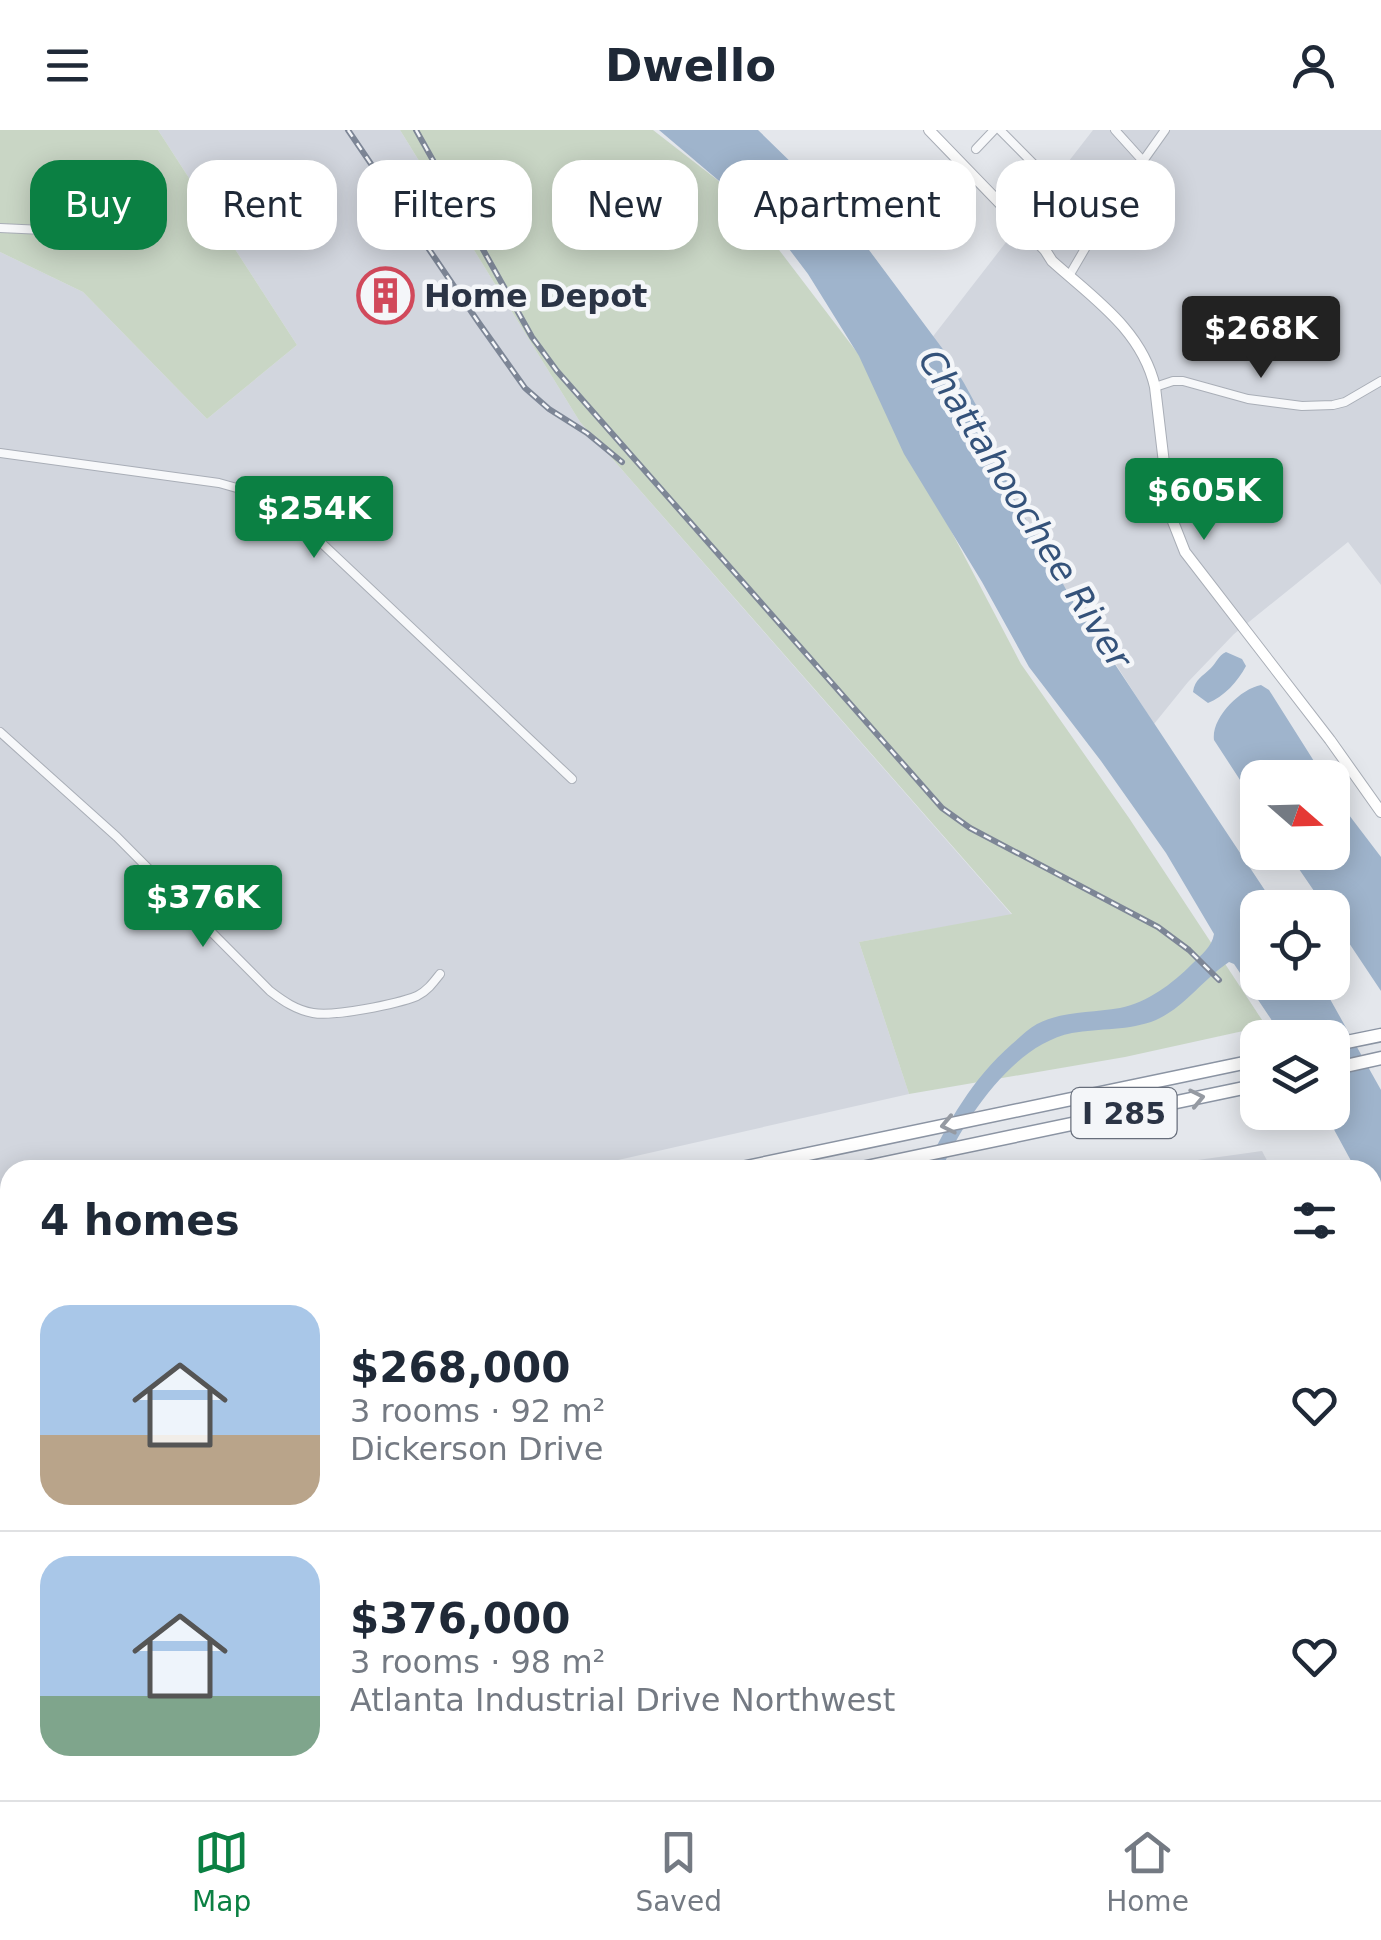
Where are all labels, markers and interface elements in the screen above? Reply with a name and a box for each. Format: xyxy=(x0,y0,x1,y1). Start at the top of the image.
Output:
icon: menu xyxy=(40,38,95,93)
icon: person xyxy=(1286,38,1341,93)
text: Dwello xyxy=(605,39,776,92)
chip: Buy xyxy=(30,160,167,250)
chip: Rent xyxy=(187,160,337,250)
chip: Filters xyxy=(357,160,532,250)
chip: New xyxy=(552,160,698,250)
chip: Apartment xyxy=(718,160,976,250)
chip: House xyxy=(996,160,1175,250)
building icon: Home Depot xyxy=(355,266,415,326)
place label: Home Depot xyxy=(424,277,647,315)
pin: $268K xyxy=(1191,296,1331,381)
text: $268K xyxy=(1204,309,1318,347)
water label: Chattahoochee River xyxy=(910,342,1141,678)
pin: $605K xyxy=(1134,458,1274,543)
text: $605K xyxy=(1147,471,1261,509)
pin: $254K xyxy=(244,476,384,561)
text: $254K xyxy=(257,489,371,527)
north arrow xyxy=(1240,760,1350,870)
map controls xyxy=(1240,760,1350,1130)
pin: $376K xyxy=(133,865,273,950)
text: $376K xyxy=(146,878,260,916)
button: locate xyxy=(1240,890,1350,1000)
button: layers xyxy=(1240,1020,1350,1130)
road number: I 285 xyxy=(1072,1088,1176,1138)
one-way arrow xyxy=(1188,1088,1205,1109)
one-way arrow xyxy=(940,1114,957,1135)
icon: filters xyxy=(1287,1193,1342,1248)
text: 4 homes xyxy=(40,1196,240,1245)
text: $268,000 xyxy=(350,1343,571,1392)
icon: home xyxy=(120,1345,240,1465)
icon: heart xyxy=(1287,1378,1342,1433)
text: 3 rooms · 92 m² xyxy=(350,1392,605,1430)
text: Dickerson Drive xyxy=(350,1430,603,1468)
text: $376,000 xyxy=(350,1594,571,1643)
icon: home xyxy=(120,1596,240,1716)
icon: heart xyxy=(1287,1629,1342,1684)
text: 3 rooms · 98 m² xyxy=(350,1643,605,1681)
text: Atlanta Industrial Drive Northwest xyxy=(350,1681,895,1719)
tab: Map xyxy=(192,1825,251,1918)
tab: Saved xyxy=(635,1825,722,1918)
tab: Home xyxy=(1106,1825,1189,1918)

